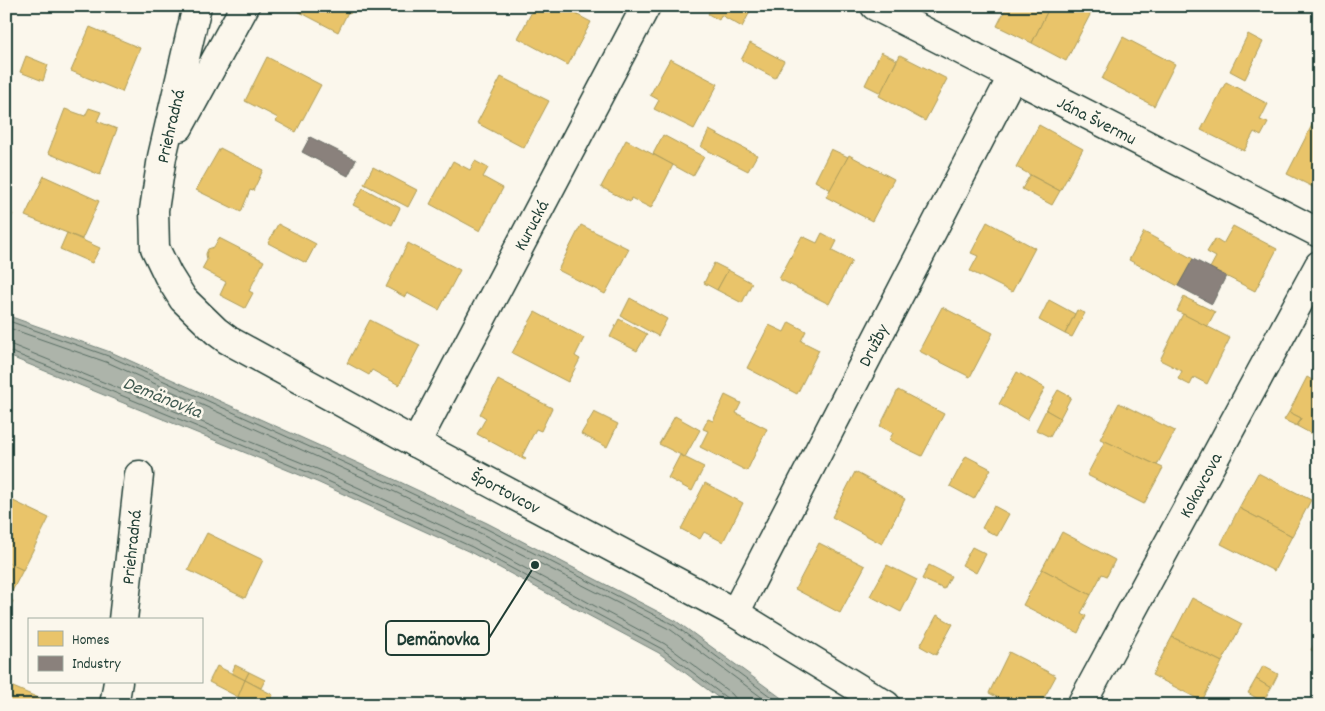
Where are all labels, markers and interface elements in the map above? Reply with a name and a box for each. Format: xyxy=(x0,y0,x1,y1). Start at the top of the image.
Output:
street label: Priehradná xyxy=(152,87,193,166)
street label: Jána Švermu xyxy=(1052,92,1140,153)
street label: Kurucká xyxy=(509,196,557,256)
street label: Družby xyxy=(854,320,897,372)
water label: Demänovka xyxy=(118,371,206,428)
street label: Kokavcova xyxy=(1175,449,1230,523)
street label: Športovcov xyxy=(466,464,544,522)
street label: Priehradná xyxy=(117,509,150,586)
legend xyxy=(28,618,202,684)
callout: Demänovka xyxy=(386,621,489,655)
text: Demänovka xyxy=(397,628,480,655)
text: Homes xyxy=(72,630,110,652)
text: Industry xyxy=(72,654,121,676)

